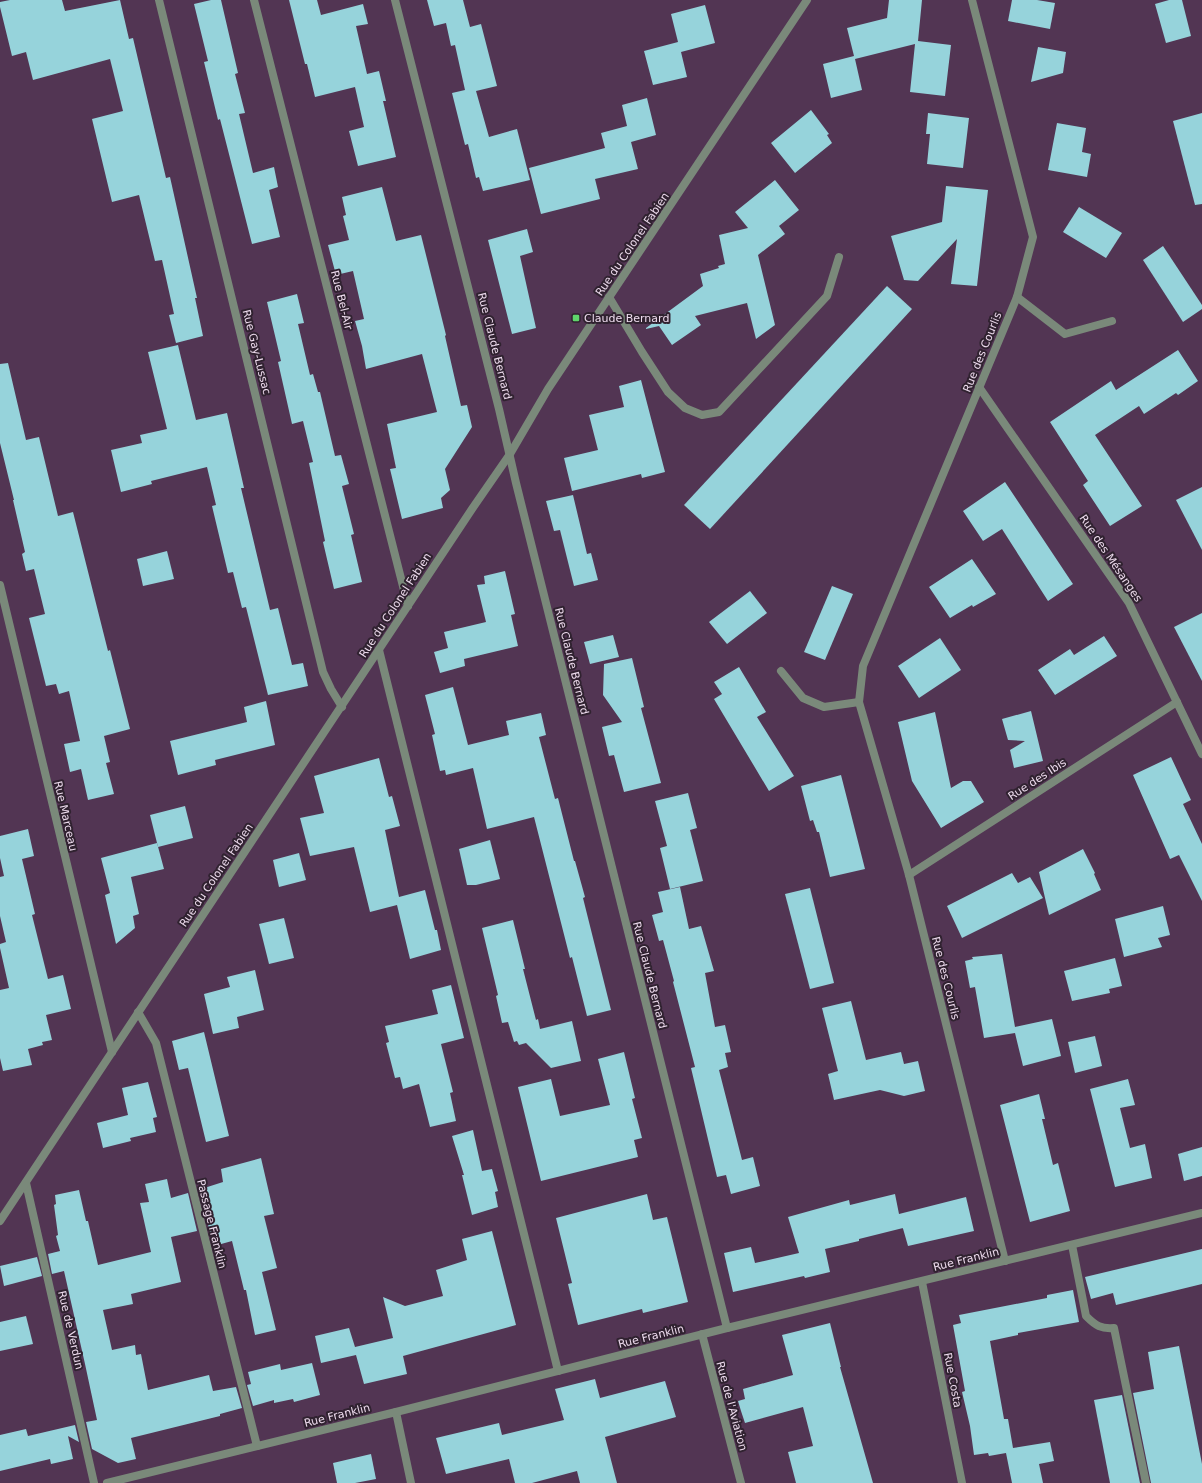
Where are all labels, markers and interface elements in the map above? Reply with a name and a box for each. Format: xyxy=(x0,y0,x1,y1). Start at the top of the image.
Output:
street label: Rue du Colonel Fabien xyxy=(593,190,672,299)
street label: Rue Bel-Air xyxy=(328,269,355,332)
street label: Rue Claude Bernard xyxy=(475,291,514,401)
street label: Rue Gay-Lussac xyxy=(240,308,273,396)
street label: Rue des Courlis xyxy=(960,310,1005,394)
place label: Claude Bernard xyxy=(584,312,669,325)
marker: Claude Bernard xyxy=(571,313,581,323)
street label: Rue des Mésanges xyxy=(1077,512,1145,605)
street label: Rue du Colonel Fabien xyxy=(357,550,434,660)
street label: Rue Claude Bernard xyxy=(552,606,591,716)
street label: Rue des Ibis xyxy=(1006,756,1069,803)
street label: Rue Marceau xyxy=(51,780,80,852)
street label: Rue du Colonel Fabien xyxy=(177,821,256,930)
street label: Rue Claude Bernard xyxy=(630,920,669,1030)
street label: Rue des Courlis xyxy=(929,935,962,1021)
street label: Passage Franklin xyxy=(194,1178,229,1270)
street label: Rue Franklin xyxy=(932,1245,1001,1274)
street label: Rue de Verdun xyxy=(55,1290,86,1371)
street label: Rue Franklin xyxy=(617,1322,686,1351)
street label: Rue Costa xyxy=(941,1352,964,1409)
street label: Rue de l'Aviation xyxy=(713,1360,750,1452)
street label: Rue Franklin xyxy=(303,1401,372,1430)

